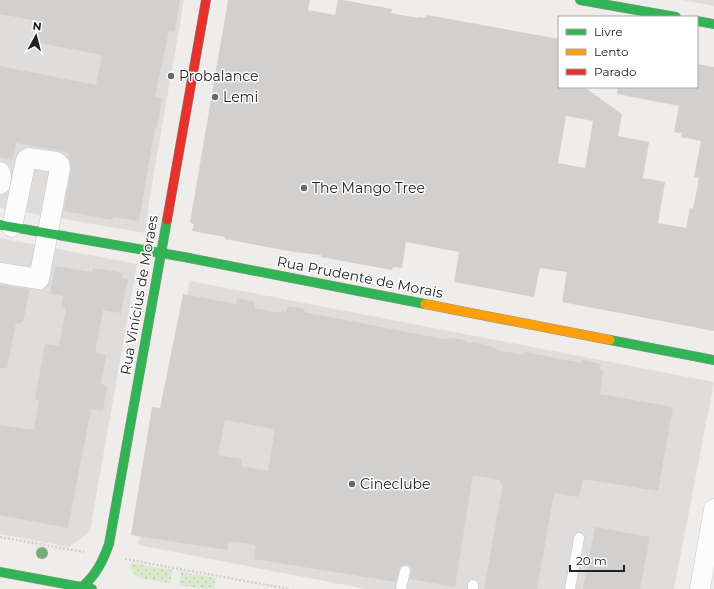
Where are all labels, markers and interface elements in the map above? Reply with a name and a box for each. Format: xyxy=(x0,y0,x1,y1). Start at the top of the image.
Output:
north arrow xyxy=(16,16,56,56)
legend xyxy=(558,16,698,88)
text: N xyxy=(32,19,42,34)
text: Livre xyxy=(594,24,623,39)
text: Lento xyxy=(594,44,629,59)
text: Parado xyxy=(594,64,637,79)
place label: Probalance xyxy=(179,67,258,85)
marker: Probalance xyxy=(166,71,176,81)
place label: Lemi xyxy=(223,88,258,106)
marker: Lemi xyxy=(210,92,220,102)
place label: The Mango Tree xyxy=(312,179,425,197)
marker: The Mango Tree xyxy=(299,183,309,193)
street label: Rua Vinícius de Moraes xyxy=(116,214,162,376)
street label: Rua Prudente de Morais xyxy=(275,252,445,302)
place label: Cineclube xyxy=(360,475,431,493)
marker: Cineclube xyxy=(347,479,357,489)
scale bar xyxy=(570,547,624,573)
text: 20 m xyxy=(576,553,607,568)

